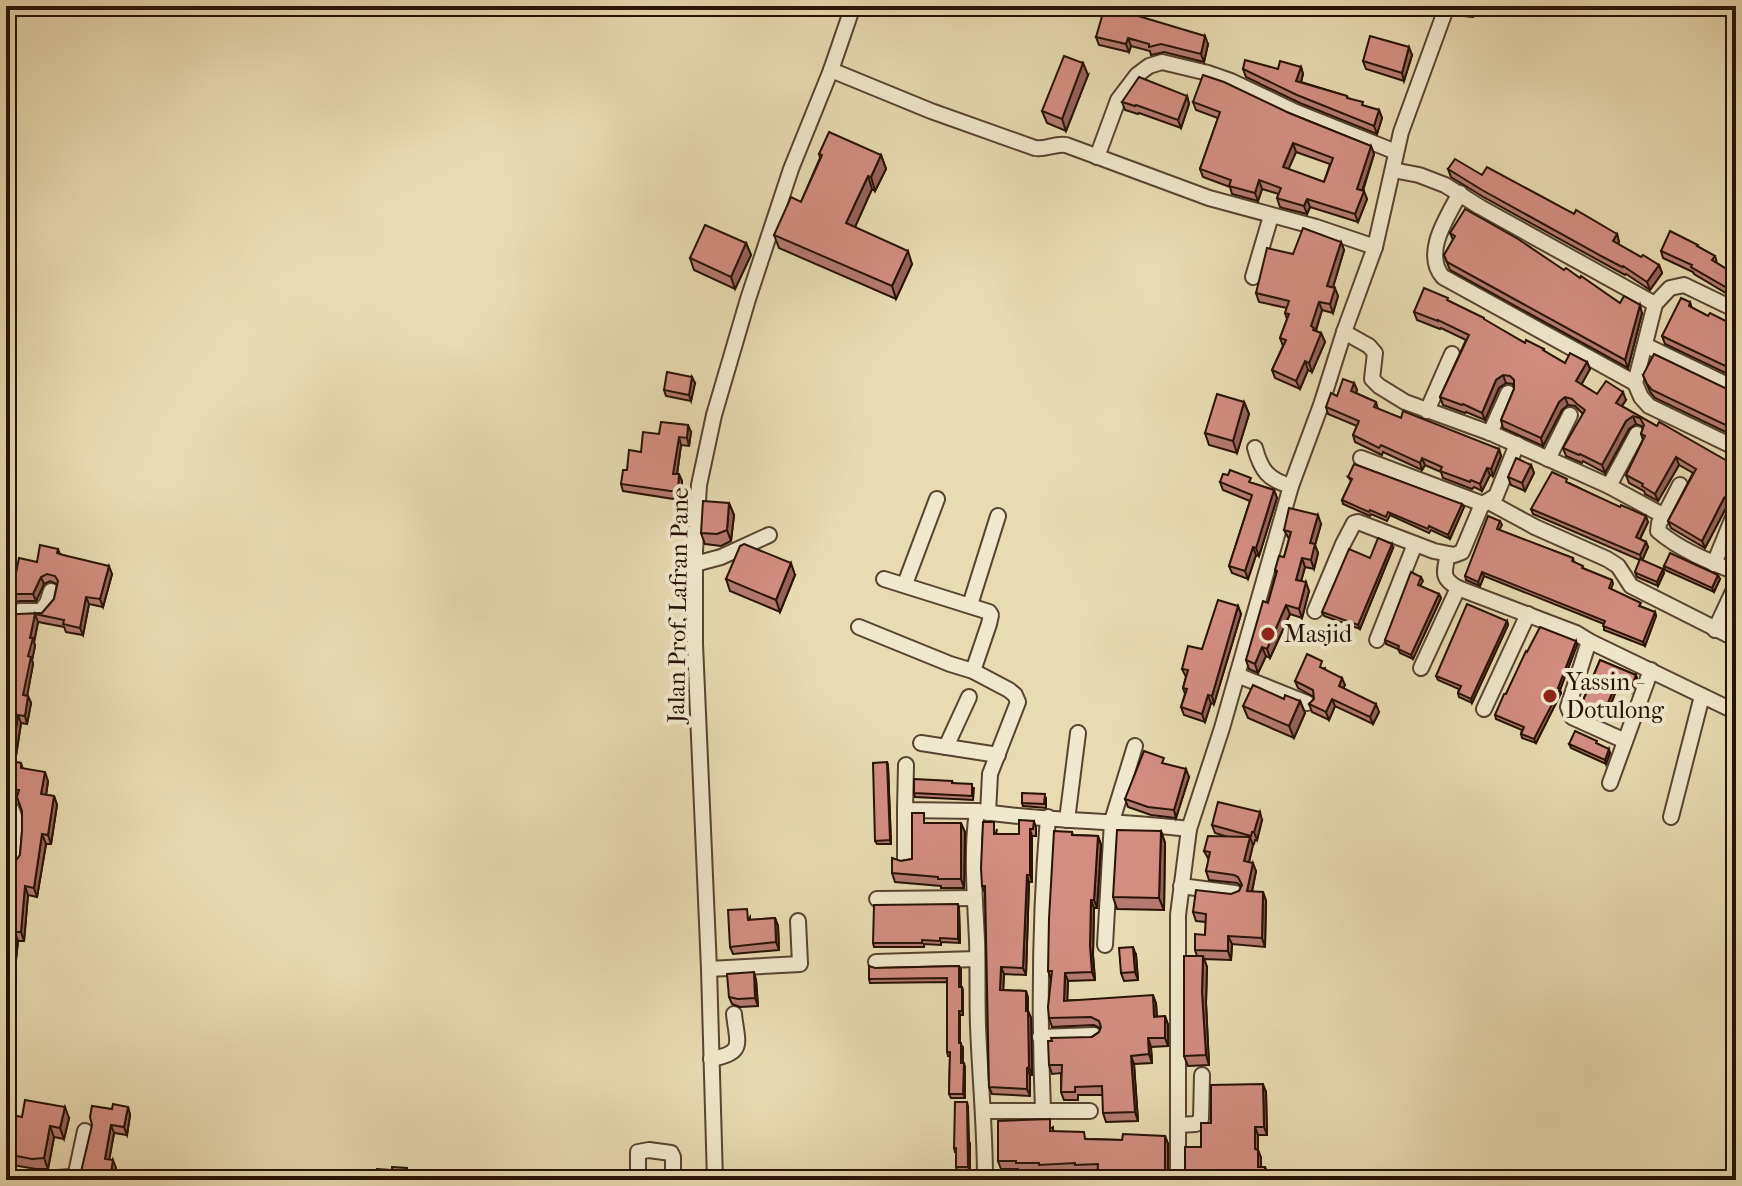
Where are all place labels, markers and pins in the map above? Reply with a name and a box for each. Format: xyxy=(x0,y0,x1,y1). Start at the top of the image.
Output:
place label: Masjid xyxy=(1284,620,1353,648)
marker: Masjid xyxy=(1259,625,1277,643)
place label: Yassin - Dotulong xyxy=(1565,668,1665,724)
marker: Yassin - Dotulong xyxy=(1541,687,1559,705)

